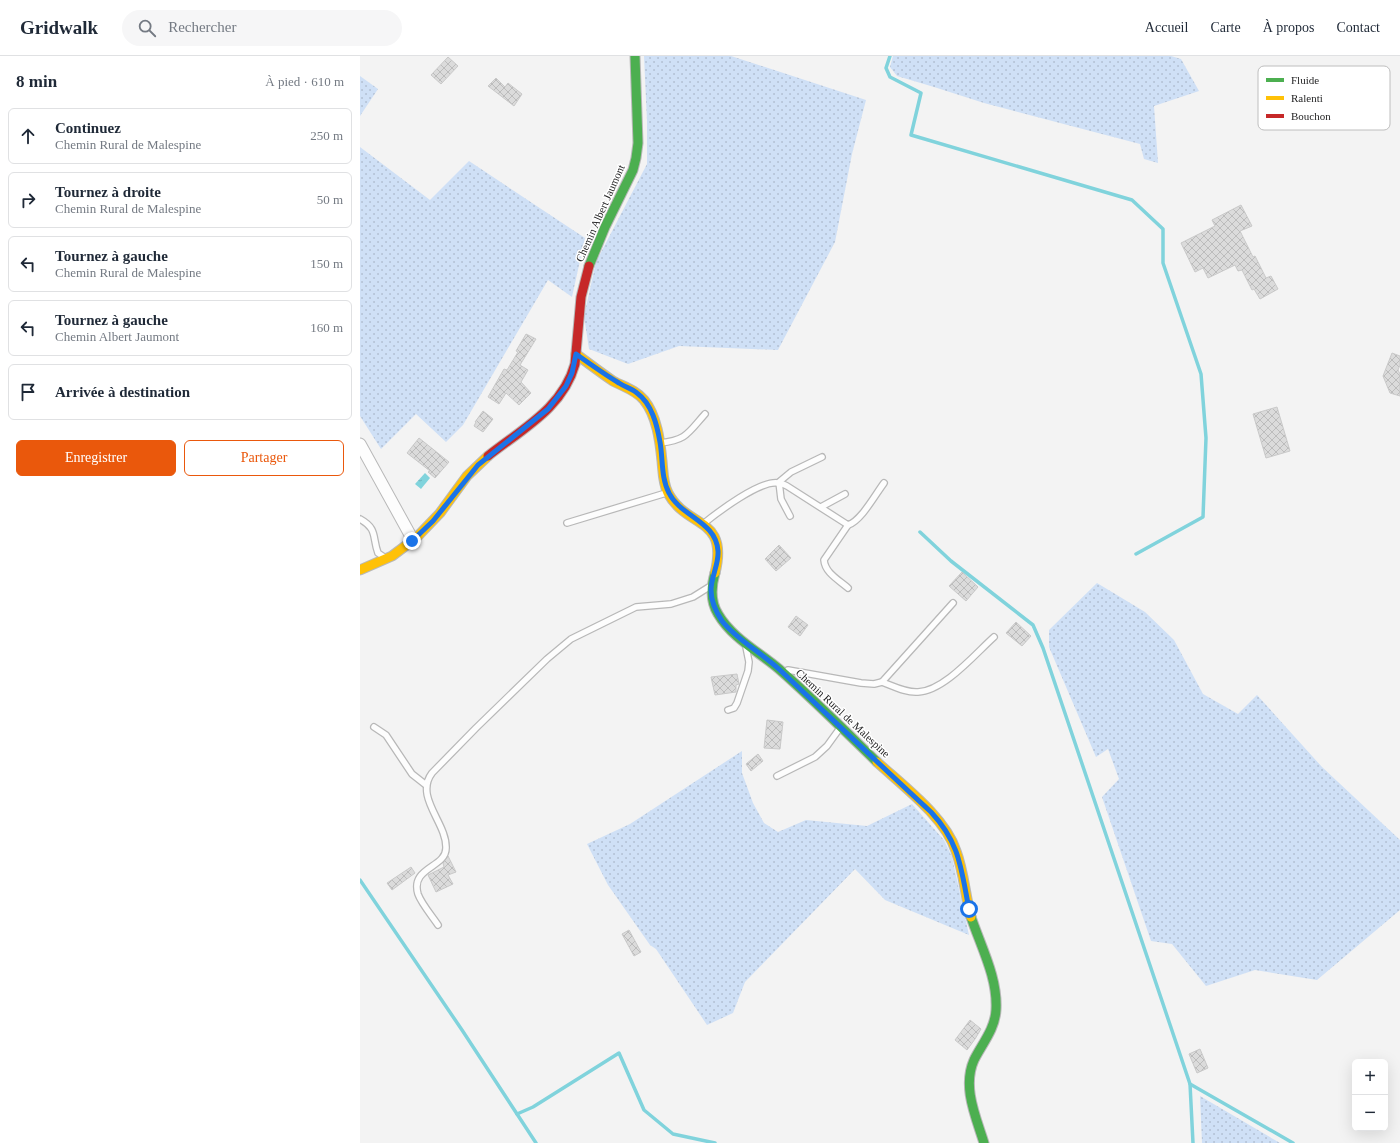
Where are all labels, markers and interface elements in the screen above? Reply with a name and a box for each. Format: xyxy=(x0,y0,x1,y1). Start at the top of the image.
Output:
search box xyxy=(122,10,402,46)
text: Gridwalk xyxy=(20,17,98,38)
icon: search xyxy=(136,17,158,39)
text: Rechercher xyxy=(168,19,236,35)
text: Accueil xyxy=(1145,20,1188,35)
text: Carte xyxy=(1210,20,1241,35)
text: À propos xyxy=(1263,20,1314,35)
text: Contact xyxy=(1336,20,1380,35)
legend xyxy=(1258,66,1390,130)
text: 8 min xyxy=(16,72,57,91)
text: À pied · 610 m xyxy=(265,74,344,89)
text: Fluide xyxy=(1291,74,1319,86)
text: Ralenti xyxy=(1291,92,1323,104)
text: Bouchon xyxy=(1291,110,1331,122)
text: Continuez xyxy=(55,120,121,136)
icon: ahead xyxy=(17,125,39,147)
text: 250 m xyxy=(310,128,343,143)
text: Chemin Rural de Malespine xyxy=(55,137,201,152)
street label: Chemin Albert Jaumont xyxy=(573,163,627,263)
text: Tournez à droite xyxy=(55,184,161,200)
icon: right xyxy=(17,189,39,211)
text: 50 m xyxy=(317,192,343,207)
text: Chemin Rural de Malespine xyxy=(55,201,201,216)
text: Tournez à gauche xyxy=(55,248,168,264)
icon: left xyxy=(17,253,39,275)
text: 150 m xyxy=(310,256,343,271)
text: Chemin Rural de Malespine xyxy=(55,265,201,280)
text: Tournez à gauche xyxy=(55,312,168,328)
icon: left xyxy=(17,317,39,339)
text: 160 m xyxy=(310,320,343,335)
text: Chemin Albert Jaumont xyxy=(55,329,179,344)
icon: arrive xyxy=(17,381,39,403)
text: Arrivée à destination xyxy=(55,384,190,400)
button: Enregistrer xyxy=(16,440,176,476)
button: Partager xyxy=(184,440,344,476)
route end xyxy=(403,532,421,550)
street label: Chemin Rural de Malespine xyxy=(794,666,892,760)
route start xyxy=(960,900,978,918)
map controls xyxy=(1352,1059,1388,1131)
button: + xyxy=(1352,1059,1388,1095)
button: − xyxy=(1352,1095,1388,1131)

